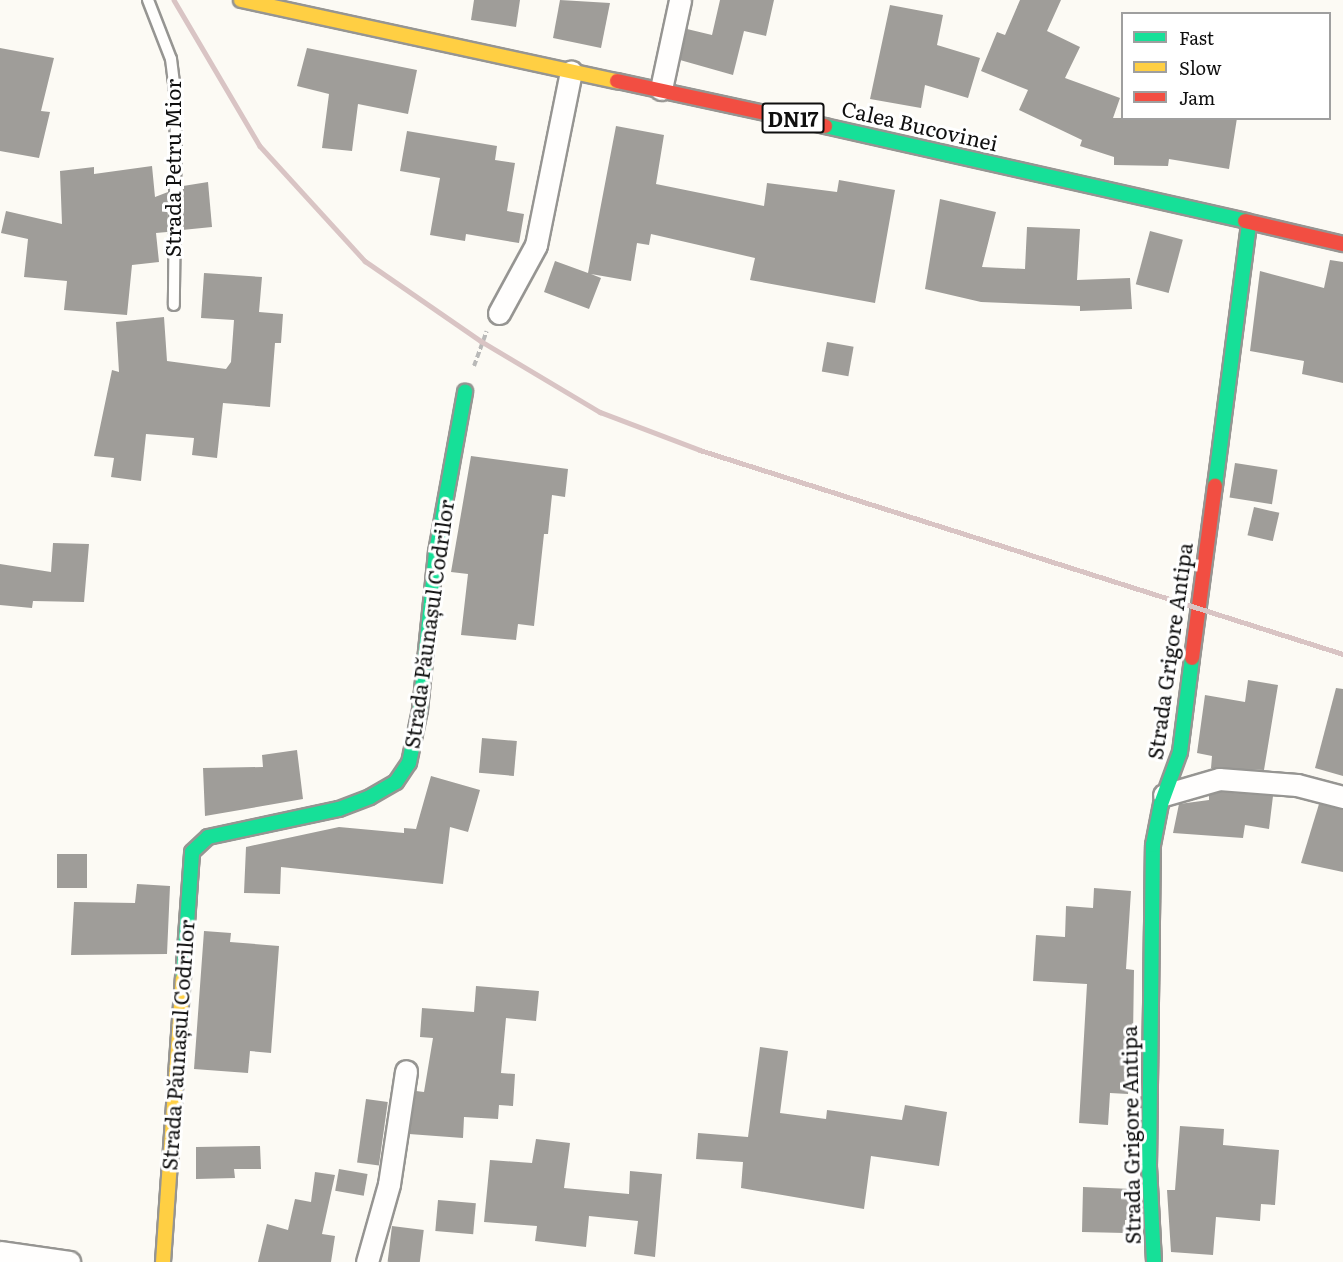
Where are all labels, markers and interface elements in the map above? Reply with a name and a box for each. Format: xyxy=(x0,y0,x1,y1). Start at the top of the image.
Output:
legend xyxy=(1121,12,1331,120)
text: Fast xyxy=(1179,24,1214,51)
text: Slow xyxy=(1179,54,1221,81)
street label: Strada Petru Mior xyxy=(159,79,185,257)
text: Jam xyxy=(1179,84,1215,111)
street label: Calea Bucovinei xyxy=(839,95,1001,155)
road number: DN17 xyxy=(762,101,824,135)
street label: Strada Păunașul Codrilor xyxy=(398,498,458,750)
street label: Strada Grigore Antipa xyxy=(1141,541,1197,761)
street label: Strada Păunașul Codrilor xyxy=(156,919,198,1171)
street label: Strada Grigore Antipa xyxy=(1115,1025,1145,1245)

